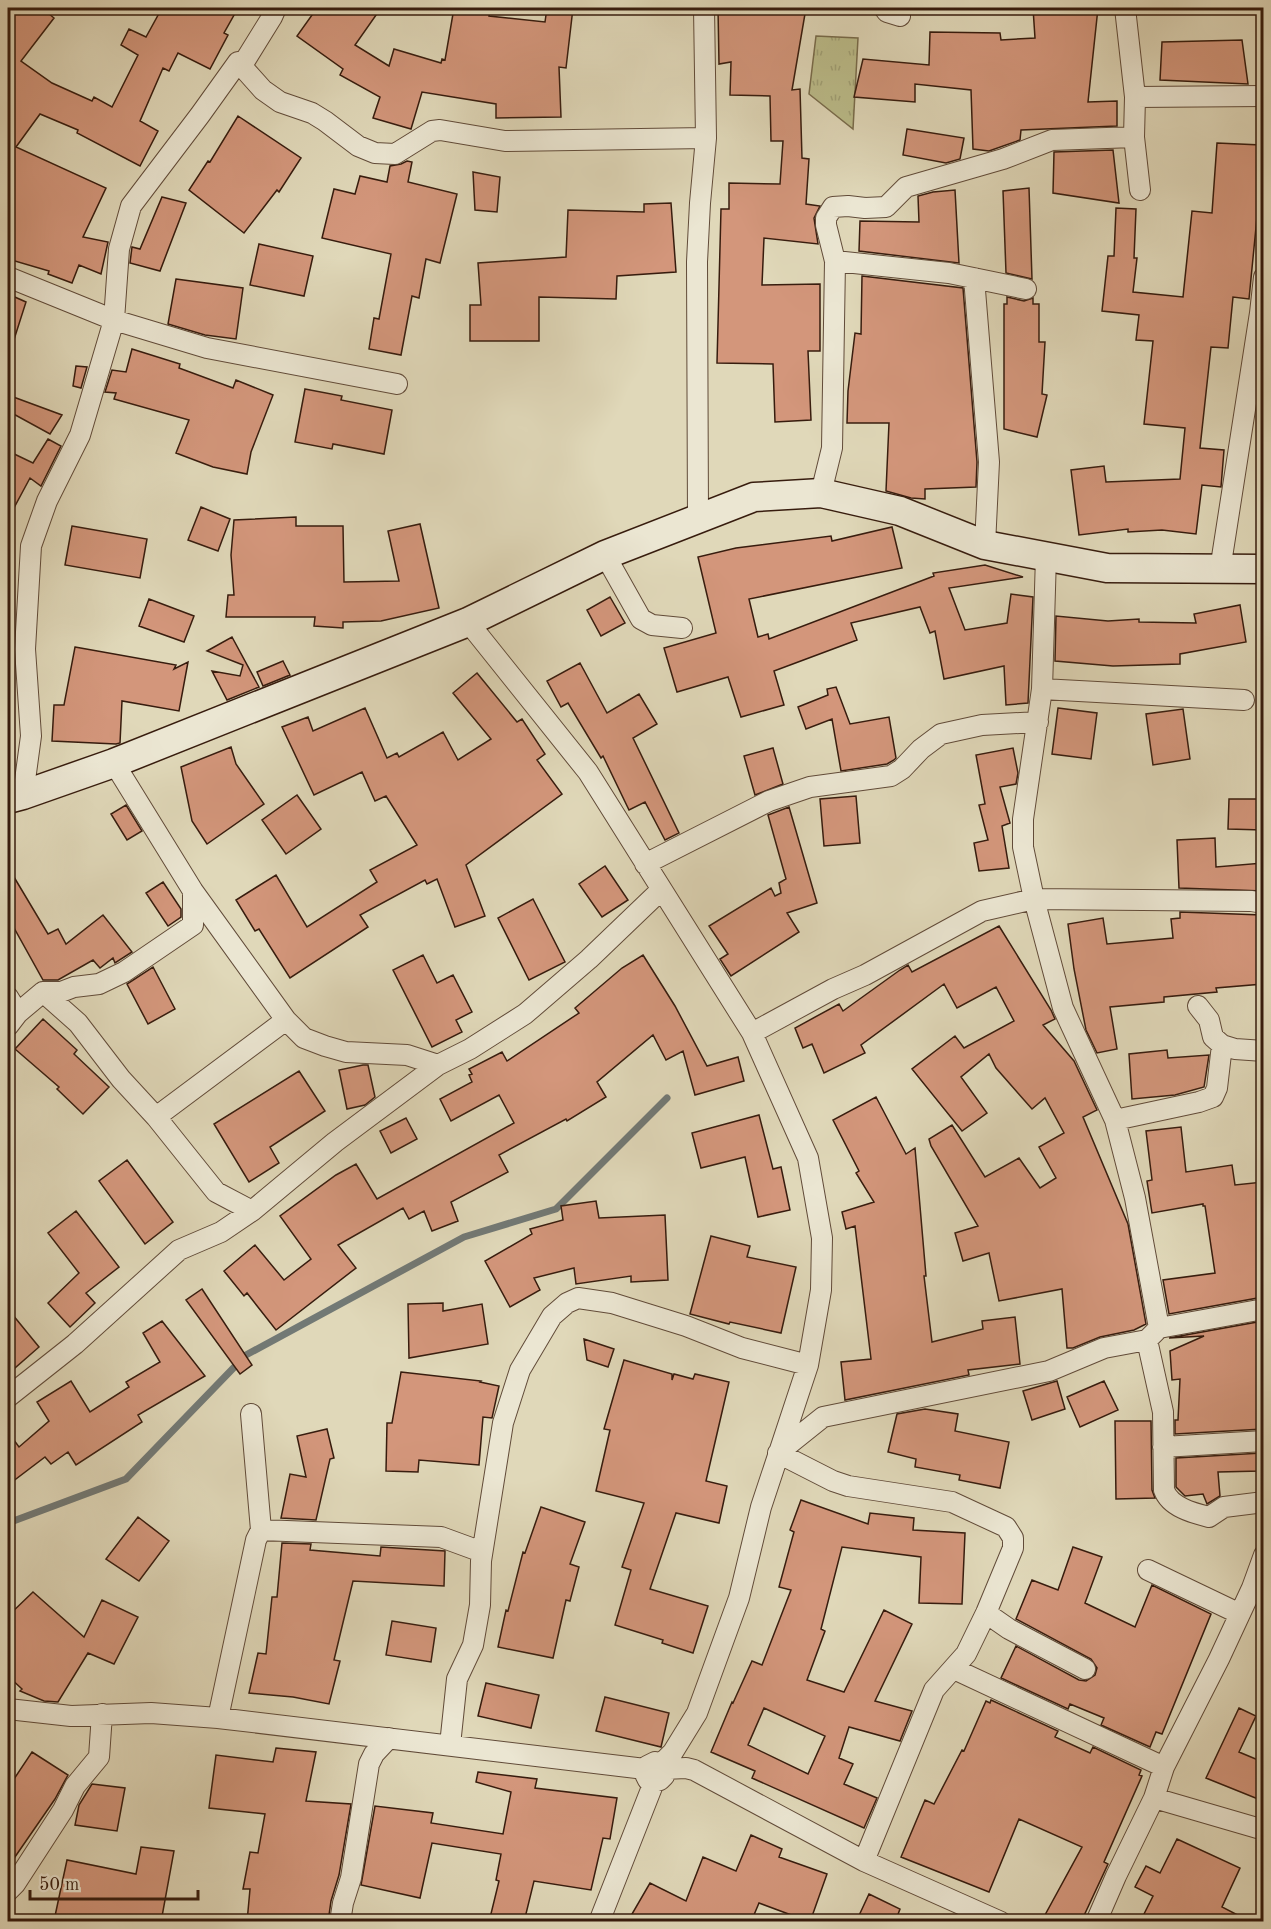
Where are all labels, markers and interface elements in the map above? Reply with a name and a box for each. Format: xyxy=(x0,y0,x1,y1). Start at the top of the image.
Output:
scale bar xyxy=(30,1863,198,1901)
text: 50 m xyxy=(39,1876,79,1894)

